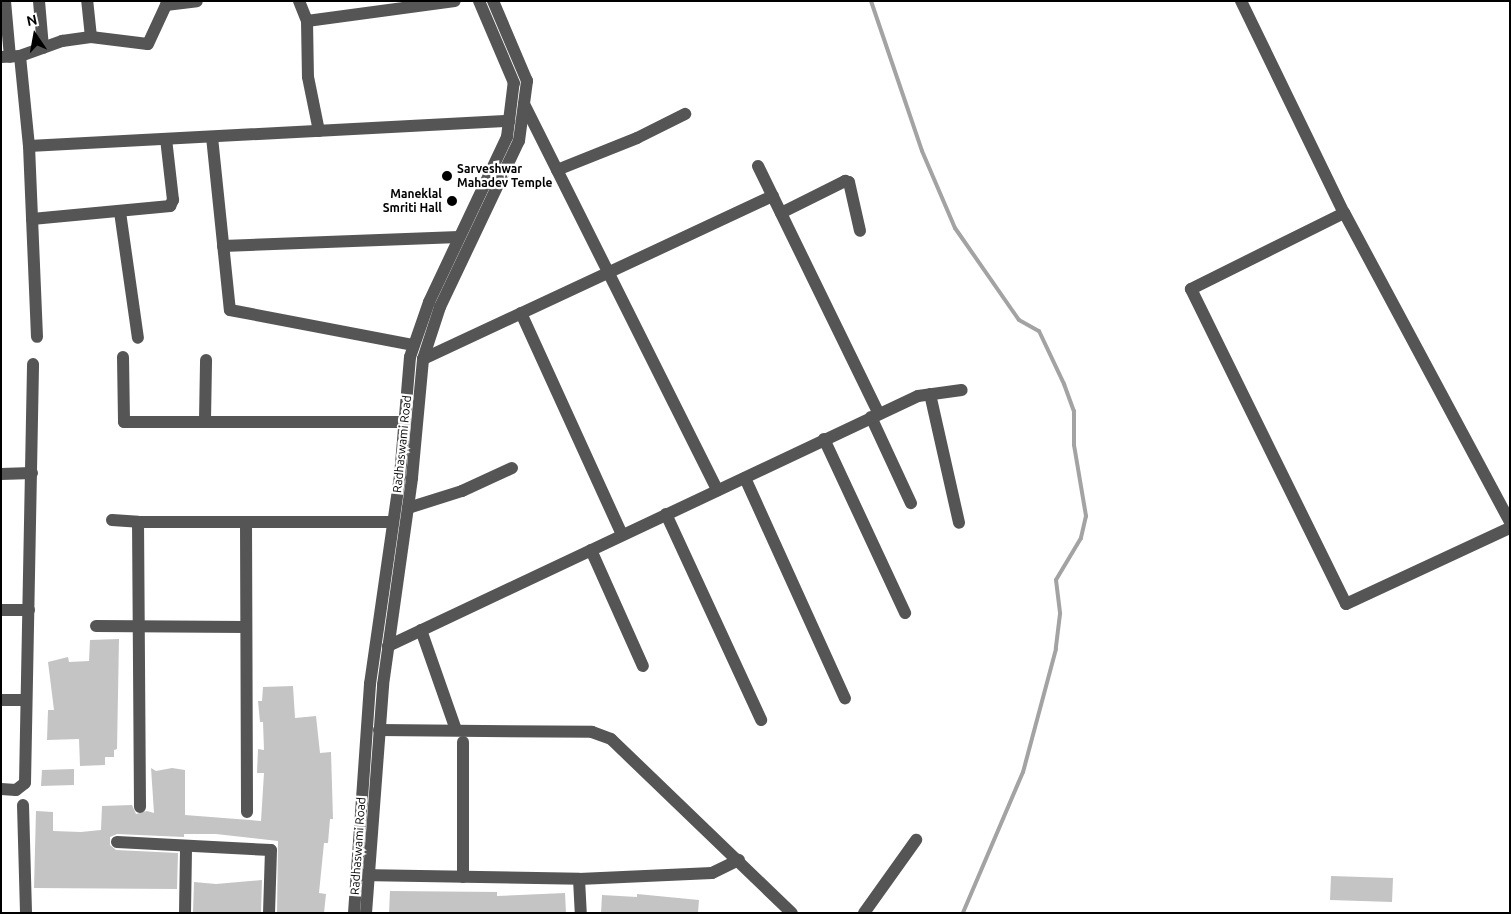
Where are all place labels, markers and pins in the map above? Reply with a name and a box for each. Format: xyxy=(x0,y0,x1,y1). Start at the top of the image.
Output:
place label: Sarveshwar Mahadev Temple xyxy=(457,162,552,190)
marker: Sarveshwar Mahadev Temple xyxy=(441,170,453,182)
place label: Maneklal Smriti Hall xyxy=(383,187,442,215)
marker: Maneklal Smriti Hall xyxy=(446,195,458,207)

